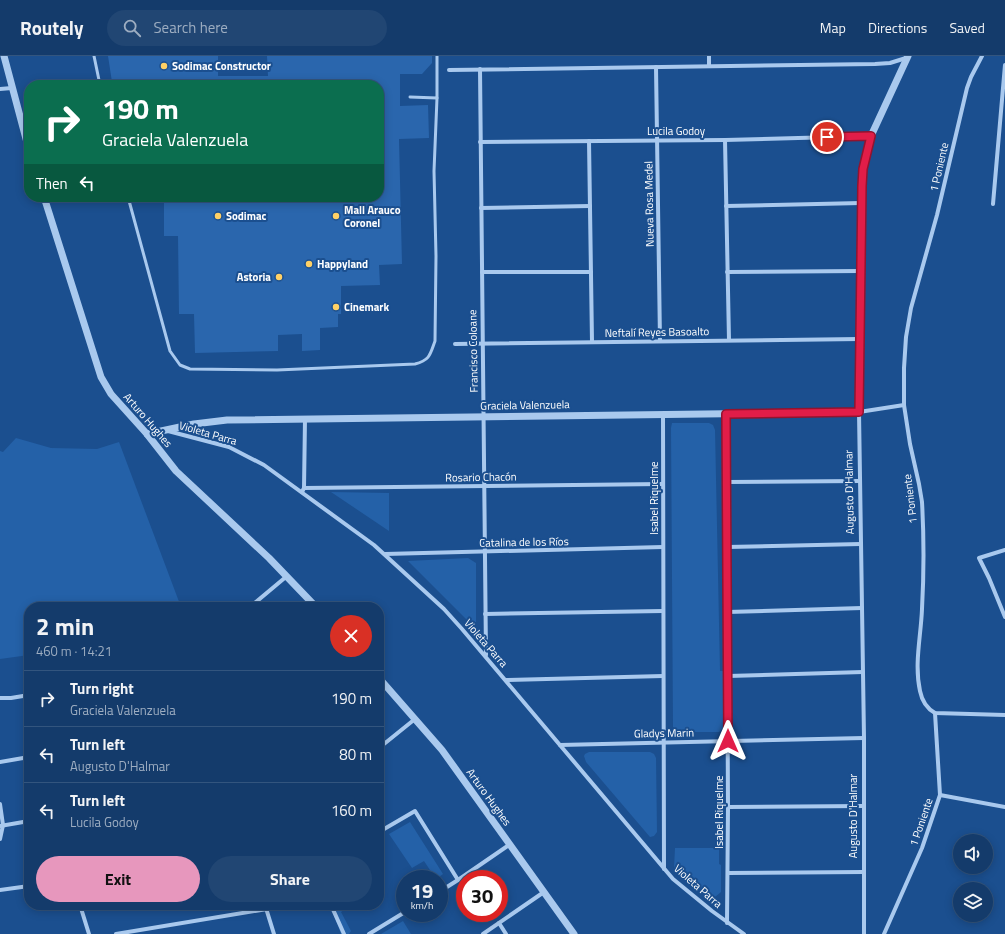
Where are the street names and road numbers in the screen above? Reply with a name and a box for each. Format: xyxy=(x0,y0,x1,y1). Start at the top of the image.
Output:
street label: Lucila Godoy xyxy=(647,123,706,139)
street label: 1 Poniente xyxy=(926,140,953,193)
street label: Nueva Rosa Medel xyxy=(640,161,658,247)
street label: Francisco Coloane xyxy=(464,309,482,393)
street label: Neftalí Reyes Basoalto xyxy=(605,323,710,341)
street label: Arturo Hughes xyxy=(120,389,176,451)
street label: Graciela Valenzuela xyxy=(480,396,570,414)
street label: Violeta Parra xyxy=(177,417,239,449)
street label: Augusto D'Halmar xyxy=(840,449,858,534)
street label: Isabel Riquelme xyxy=(646,461,662,535)
street label: Rosario Chacón xyxy=(445,468,517,486)
street label: 1 Poniente xyxy=(899,473,921,525)
street label: Catalina de los Ríos xyxy=(479,533,569,551)
street label: Violeta Parra xyxy=(460,615,512,671)
street label: Gladys Marin xyxy=(634,724,694,742)
street label: Arturo Hughes xyxy=(463,765,515,829)
street label: Augusto D'Halmar xyxy=(845,774,861,858)
street label: Isabel Riquelme xyxy=(711,775,727,849)
street label: 1 Poniente xyxy=(905,795,937,848)
street label: Violeta Parra xyxy=(670,860,726,912)

